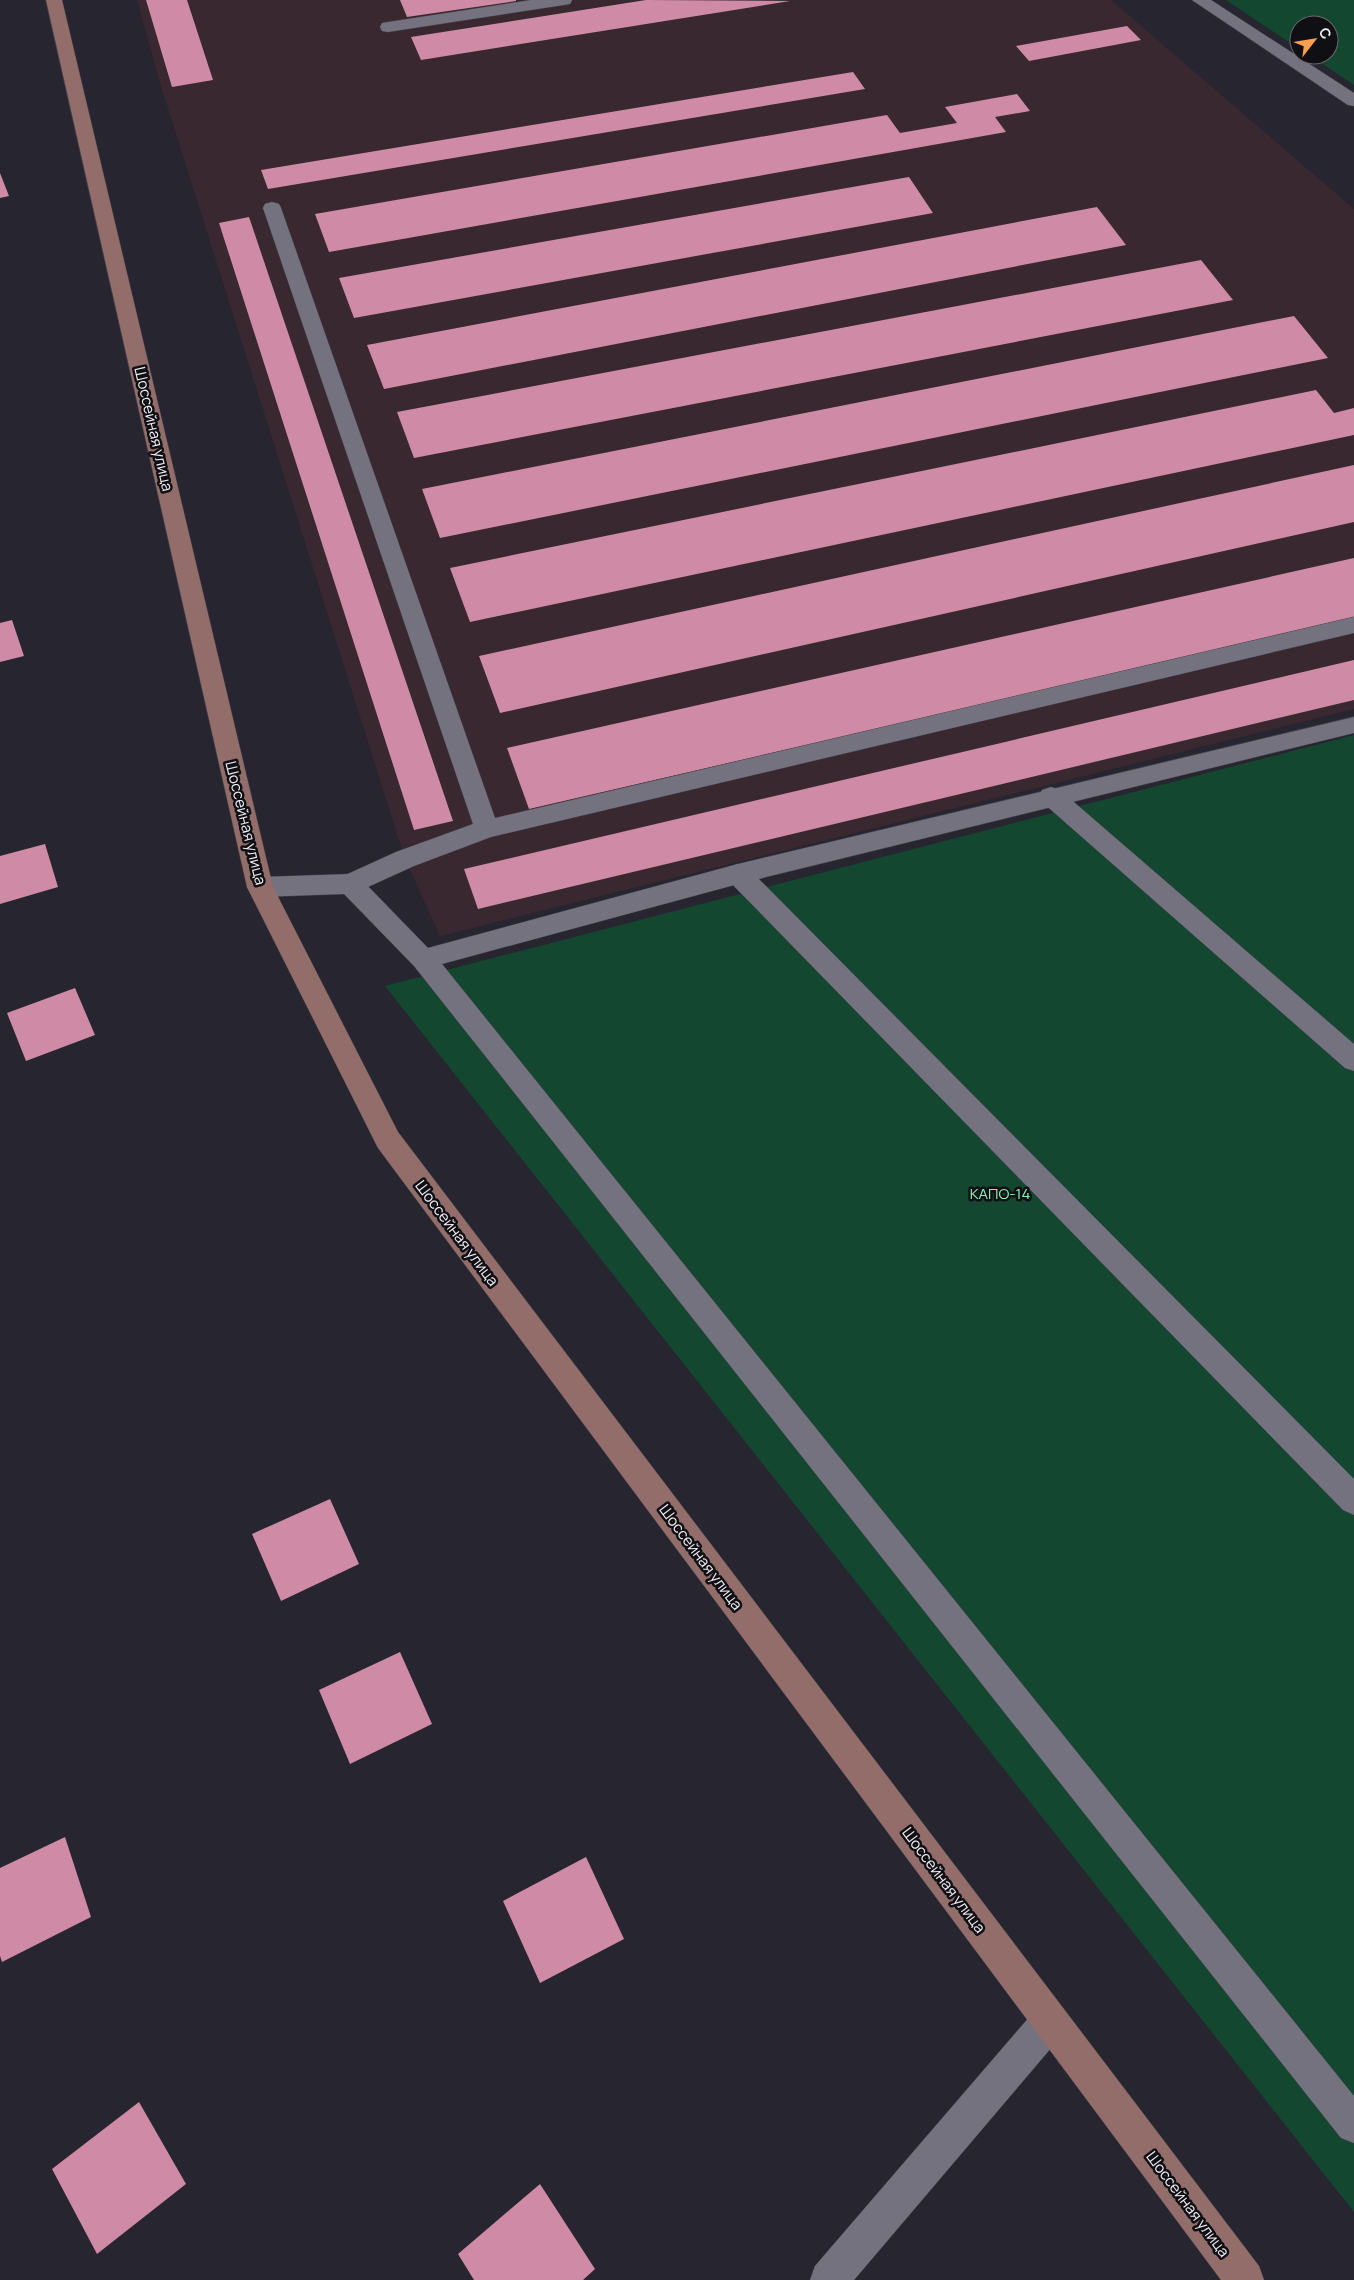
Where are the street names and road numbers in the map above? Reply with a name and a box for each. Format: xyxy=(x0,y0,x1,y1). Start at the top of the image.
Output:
street label: Шоссейная улица xyxy=(129,365,179,493)
street label: Шоссейная улица xyxy=(220,759,272,887)
street label: Шоссейная улица xyxy=(410,1176,504,1290)
street label: Шоссейная улица xyxy=(654,1500,748,1614)
street label: Шоссейная улица xyxy=(897,1823,991,1937)
street label: Шоссейная улица xyxy=(1141,2147,1235,2261)

